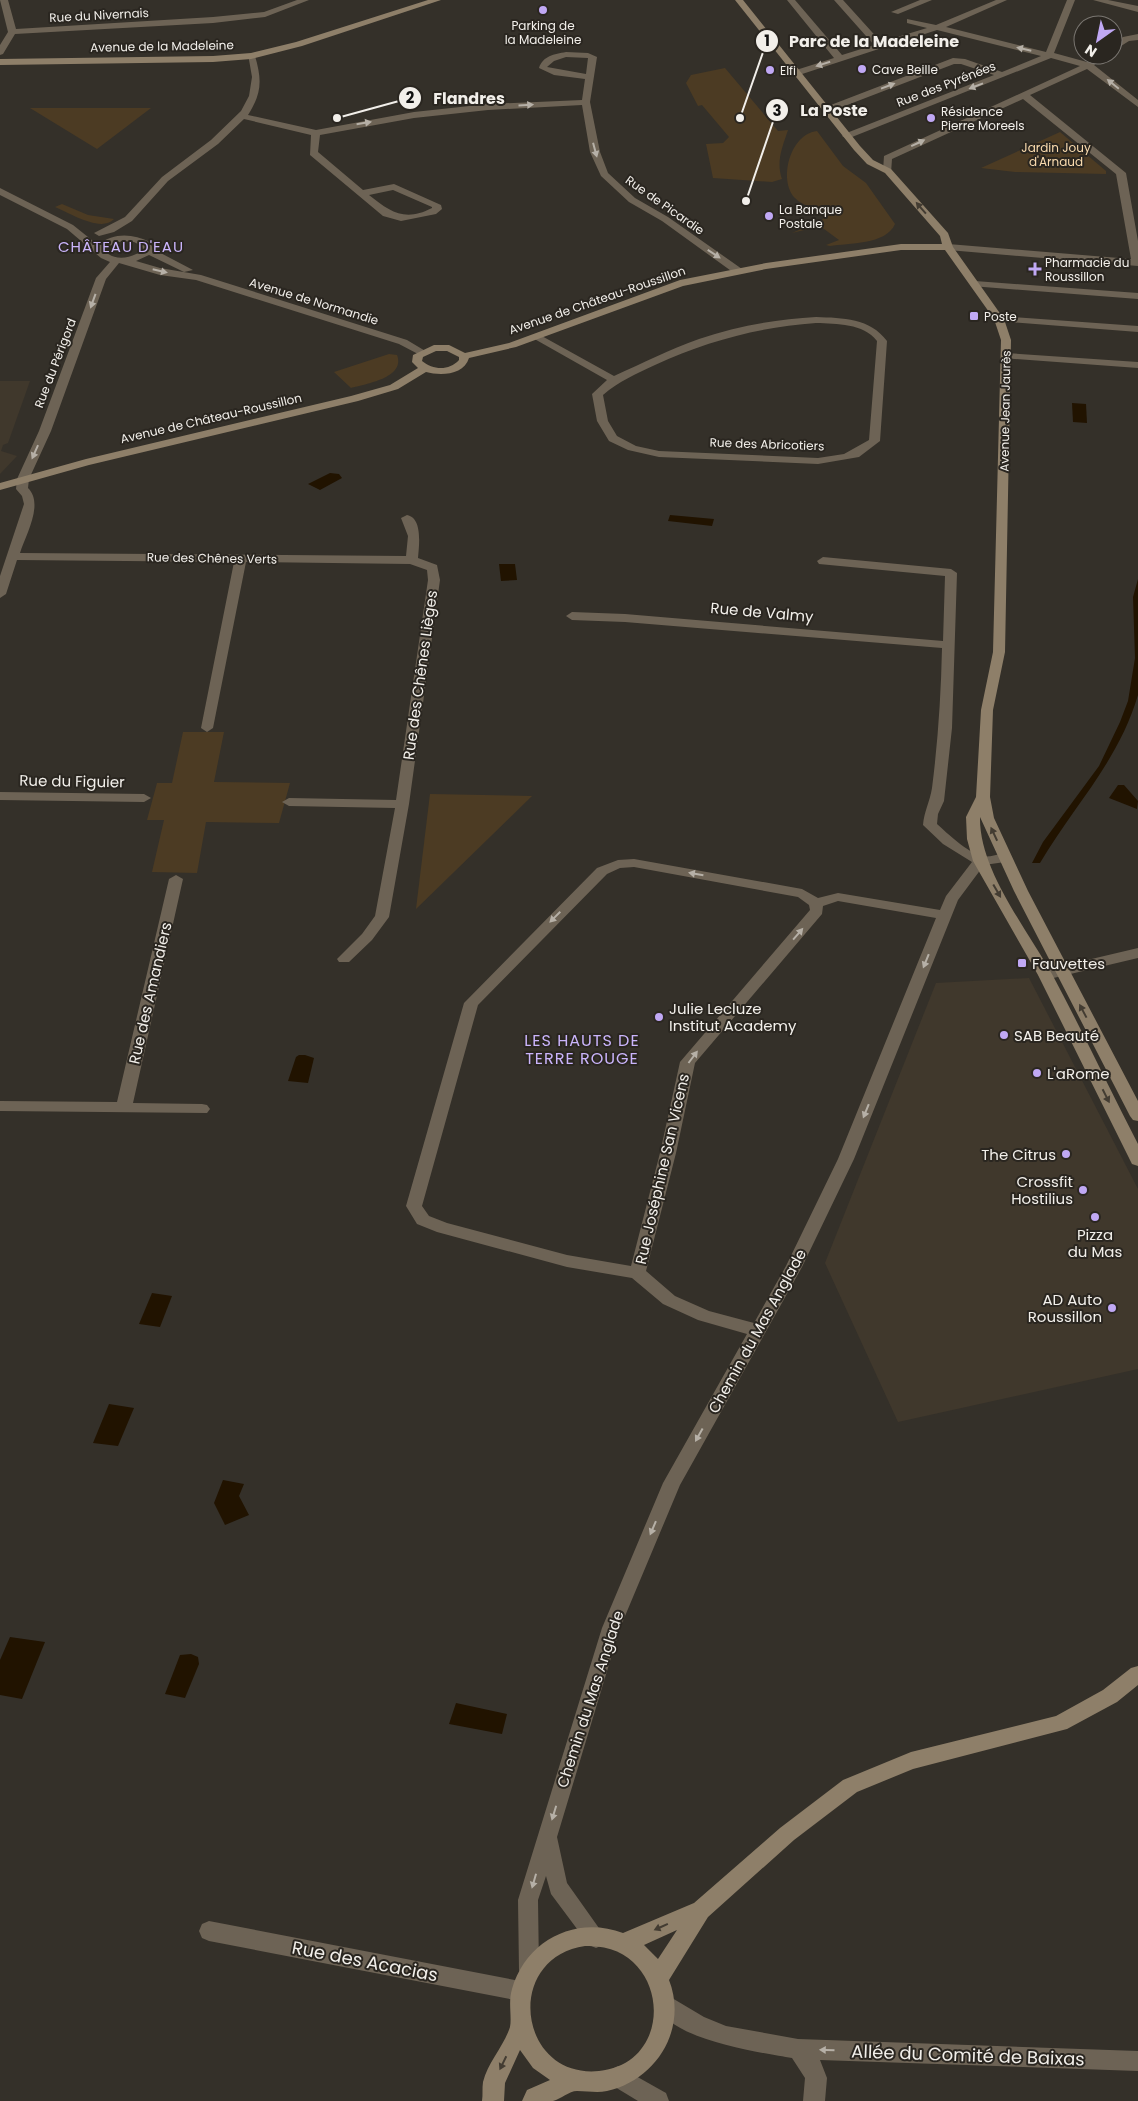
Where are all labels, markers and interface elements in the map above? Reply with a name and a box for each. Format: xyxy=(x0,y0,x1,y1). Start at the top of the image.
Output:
street label: Rue du Nivernais xyxy=(49,4,149,26)
marker: Parking de la Madeleine xyxy=(537,4,549,16)
north arrow xyxy=(1073,15,1123,65)
place label: Parking de la Madeleine xyxy=(505,17,581,48)
callout: Parc de la Madeleine xyxy=(754,26,969,57)
text: 1 xyxy=(764,30,770,51)
text: Parc de la Madeleine xyxy=(789,30,959,53)
street label: Avenue de la Madeleine xyxy=(90,36,234,56)
text: N xyxy=(1081,40,1101,62)
one-way arrow xyxy=(1017,45,1032,53)
street label: Rue des Pyrénées xyxy=(894,57,998,111)
one-way arrow xyxy=(815,61,830,69)
place label: Cave Beille xyxy=(872,61,938,78)
place label: Elfi xyxy=(780,62,796,79)
marker: Cave Beille xyxy=(856,63,868,75)
marker: Elfi xyxy=(764,64,776,76)
one-way arrow xyxy=(1107,79,1120,90)
one-way arrow xyxy=(881,82,896,90)
one-way arrow xyxy=(968,82,983,90)
callout: Flandres xyxy=(398,83,514,114)
text: 2 xyxy=(406,87,415,108)
text: Flandres xyxy=(433,87,505,110)
callout: La Poste xyxy=(765,95,877,126)
text: La Poste xyxy=(800,99,868,122)
text: 3 xyxy=(772,100,782,121)
one-way arrow xyxy=(518,101,534,109)
place label: Résidence Pierre Moreels xyxy=(941,103,1025,134)
marker: Résidence Pierre Moreels xyxy=(925,112,937,124)
one-way arrow xyxy=(357,119,373,127)
one-way arrow xyxy=(911,139,925,147)
park label: Jardin Jouy d'Arnaud xyxy=(1021,139,1091,170)
one-way arrow xyxy=(592,143,600,158)
street label: Rue de Picardie xyxy=(622,171,708,239)
place label: La Banque Postale xyxy=(779,201,842,232)
one-way arrow xyxy=(915,202,926,215)
marker: La Banque Postale xyxy=(763,210,775,222)
district label: CHÂTEAU D'EAU xyxy=(58,236,184,257)
one-way arrow xyxy=(708,249,721,259)
place label: Pharmacie du Roussillon xyxy=(1045,254,1129,285)
street label: Avenue de Château-Roussillon xyxy=(506,262,688,338)
marker: Pharmacie du Roussillon xyxy=(1029,263,1041,275)
one-way arrow xyxy=(152,267,167,275)
street label: Avenue de Normandie xyxy=(247,273,381,329)
one-way arrow xyxy=(89,294,97,309)
place label: Poste xyxy=(984,308,1017,325)
marker: Poste xyxy=(968,310,980,322)
street label: Rue du Périgord xyxy=(30,316,80,410)
street label: Avenue Jean Jaurès xyxy=(995,350,1015,472)
street label: Avenue de Château-Roussillon xyxy=(119,389,303,447)
street label: Rue des Abricotiers xyxy=(709,434,825,454)
one-way arrow xyxy=(30,445,38,459)
street label: Rue des Chênes Verts xyxy=(147,548,277,568)
street label: Rue des Chênes Lièges xyxy=(398,589,442,761)
street label: Rue de Valmy xyxy=(710,597,815,627)
street label: Rue du Figuier xyxy=(19,770,125,792)
one-way arrow xyxy=(990,827,998,841)
one-way arrow xyxy=(688,869,704,877)
one-way arrow xyxy=(992,884,1001,897)
one-way arrow xyxy=(549,911,561,923)
street label: Rue des Amandiers xyxy=(123,920,177,1066)
one-way arrow xyxy=(792,927,803,940)
place label: Fauvettes xyxy=(1032,953,1105,974)
one-way arrow xyxy=(922,954,930,968)
marker: Fauvettes xyxy=(1016,957,1028,969)
place label: Julie Lecluze Institut Academy xyxy=(669,998,797,1036)
one-way arrow xyxy=(1079,1004,1087,1018)
marker: Julie Lecluze Institut Academy xyxy=(653,1011,665,1023)
place label: SAB Beauté xyxy=(1014,1025,1099,1046)
district label: LES HAUTS DE TERRE ROUGE xyxy=(524,1029,640,1070)
marker: SAB Beauté xyxy=(998,1029,1010,1041)
one-way arrow xyxy=(687,1051,698,1064)
place label: L'aRome xyxy=(1047,1063,1109,1084)
marker: L'aRome xyxy=(1031,1067,1043,1079)
street label: Rue Joséphine San Vicens xyxy=(630,1071,694,1266)
one-way arrow xyxy=(1102,1089,1110,1103)
one-way arrow xyxy=(861,1104,869,1118)
place label: The Citrus xyxy=(981,1144,1056,1165)
marker: The Citrus xyxy=(1060,1148,1072,1160)
place label: Crossfit Hostilius xyxy=(1011,1171,1073,1209)
marker: Crossfit Hostilius xyxy=(1077,1184,1089,1196)
marker: Pizza du Mas xyxy=(1089,1211,1101,1223)
place label: Pizza du Mas xyxy=(1068,1224,1122,1262)
street label: Chemin du Mas Anglade xyxy=(703,1245,811,1417)
place label: AD Auto Roussillon xyxy=(1028,1289,1102,1327)
marker: AD Auto Roussillon xyxy=(1106,1302,1118,1314)
one-way arrow xyxy=(695,1428,704,1441)
one-way arrow xyxy=(649,1521,657,1535)
street label: Chemin du Mas Anglade xyxy=(551,1608,629,1790)
one-way arrow xyxy=(550,1806,557,1821)
one-way arrow xyxy=(529,1874,537,1889)
one-way arrow xyxy=(654,1923,668,1931)
street label: Rue des Acacias xyxy=(290,1935,440,1987)
street label: Allée du Comité de Baixas xyxy=(851,2038,1085,2072)
one-way arrow xyxy=(819,2045,835,2053)
one-way arrow xyxy=(499,2056,507,2071)

